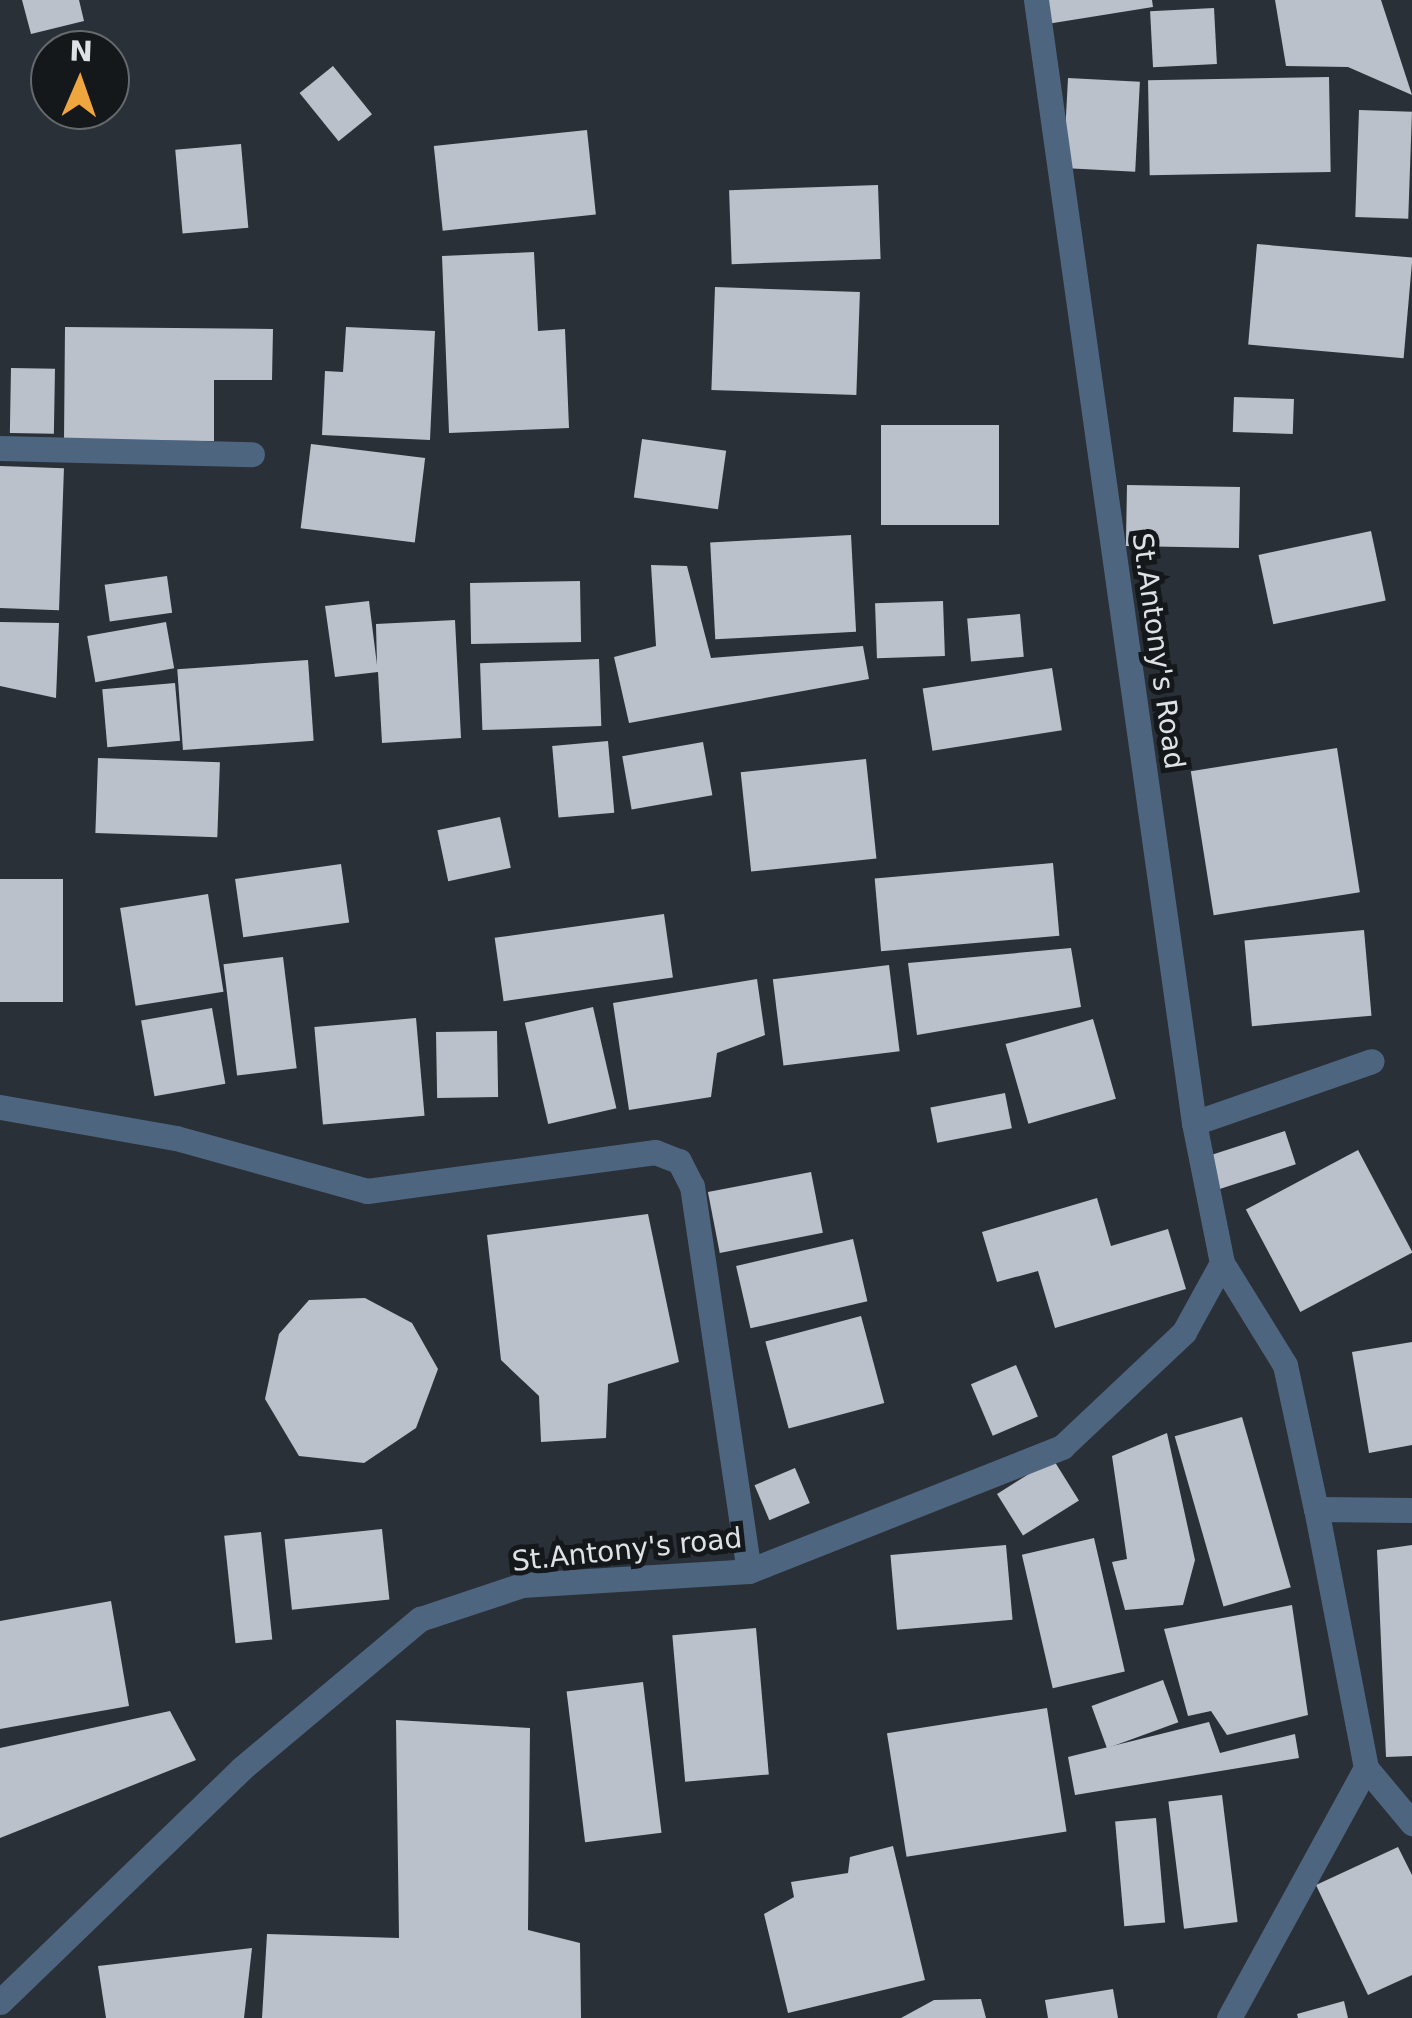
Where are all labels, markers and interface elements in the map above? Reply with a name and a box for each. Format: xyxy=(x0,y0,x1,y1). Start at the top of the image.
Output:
north arrow xyxy=(30,30,130,130)
text: N xyxy=(69,35,93,68)
street label: St.Antony's Road xyxy=(1125,531,1191,771)
street label: St.Antony's road xyxy=(510,1521,744,1579)

